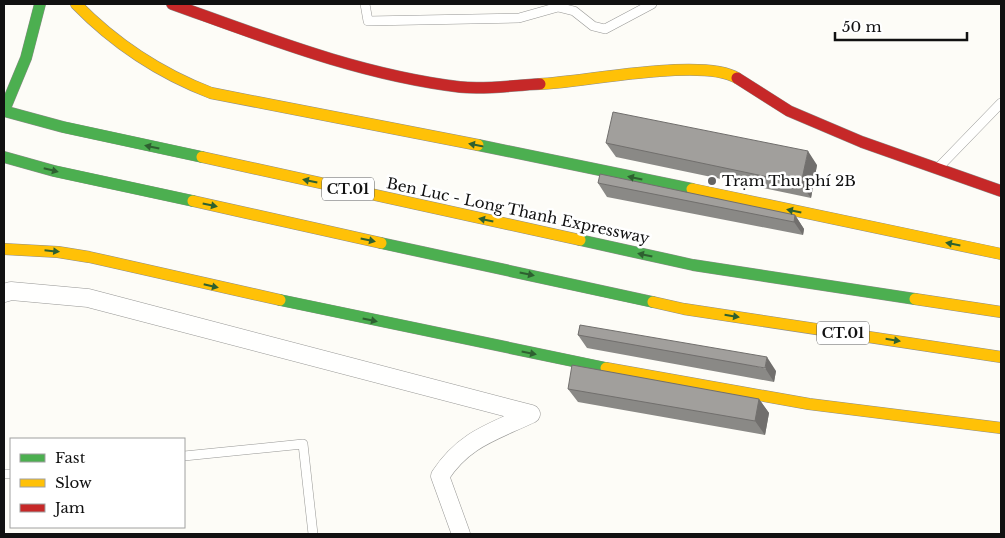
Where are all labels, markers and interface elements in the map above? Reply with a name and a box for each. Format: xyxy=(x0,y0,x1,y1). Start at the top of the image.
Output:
scale bar xyxy=(835,10,968,42)
text: 50 m xyxy=(842,17,882,36)
one-way arrow xyxy=(468,141,484,149)
one-way arrow xyxy=(143,142,159,150)
one-way arrow xyxy=(43,166,58,174)
place label: Trạm Thu phí 2B xyxy=(722,171,856,190)
street label: Ben Luc - Long Thanh Expressway xyxy=(385,173,652,248)
one-way arrow xyxy=(628,174,643,182)
marker: Trạm Thu phí 2B xyxy=(706,175,718,187)
one-way arrow xyxy=(303,177,318,185)
road number: CT.01 xyxy=(322,178,374,200)
one-way arrow xyxy=(202,201,217,209)
one-way arrow xyxy=(787,207,802,215)
one-way arrow xyxy=(479,216,494,224)
one-way arrow xyxy=(361,236,376,244)
one-way arrow xyxy=(945,240,961,248)
one-way arrow xyxy=(45,248,61,256)
one-way arrow xyxy=(637,250,653,258)
one-way arrow xyxy=(519,271,535,279)
one-way arrow xyxy=(204,282,219,290)
one-way arrow xyxy=(724,312,740,320)
one-way arrow xyxy=(362,317,378,325)
road number: CT.01 xyxy=(817,322,869,344)
one-way arrow xyxy=(885,337,901,345)
one-way arrow xyxy=(522,349,537,357)
legend xyxy=(10,438,185,528)
text: Fast xyxy=(55,448,86,467)
text: Slow xyxy=(55,473,92,492)
text: Jam xyxy=(53,498,85,517)

